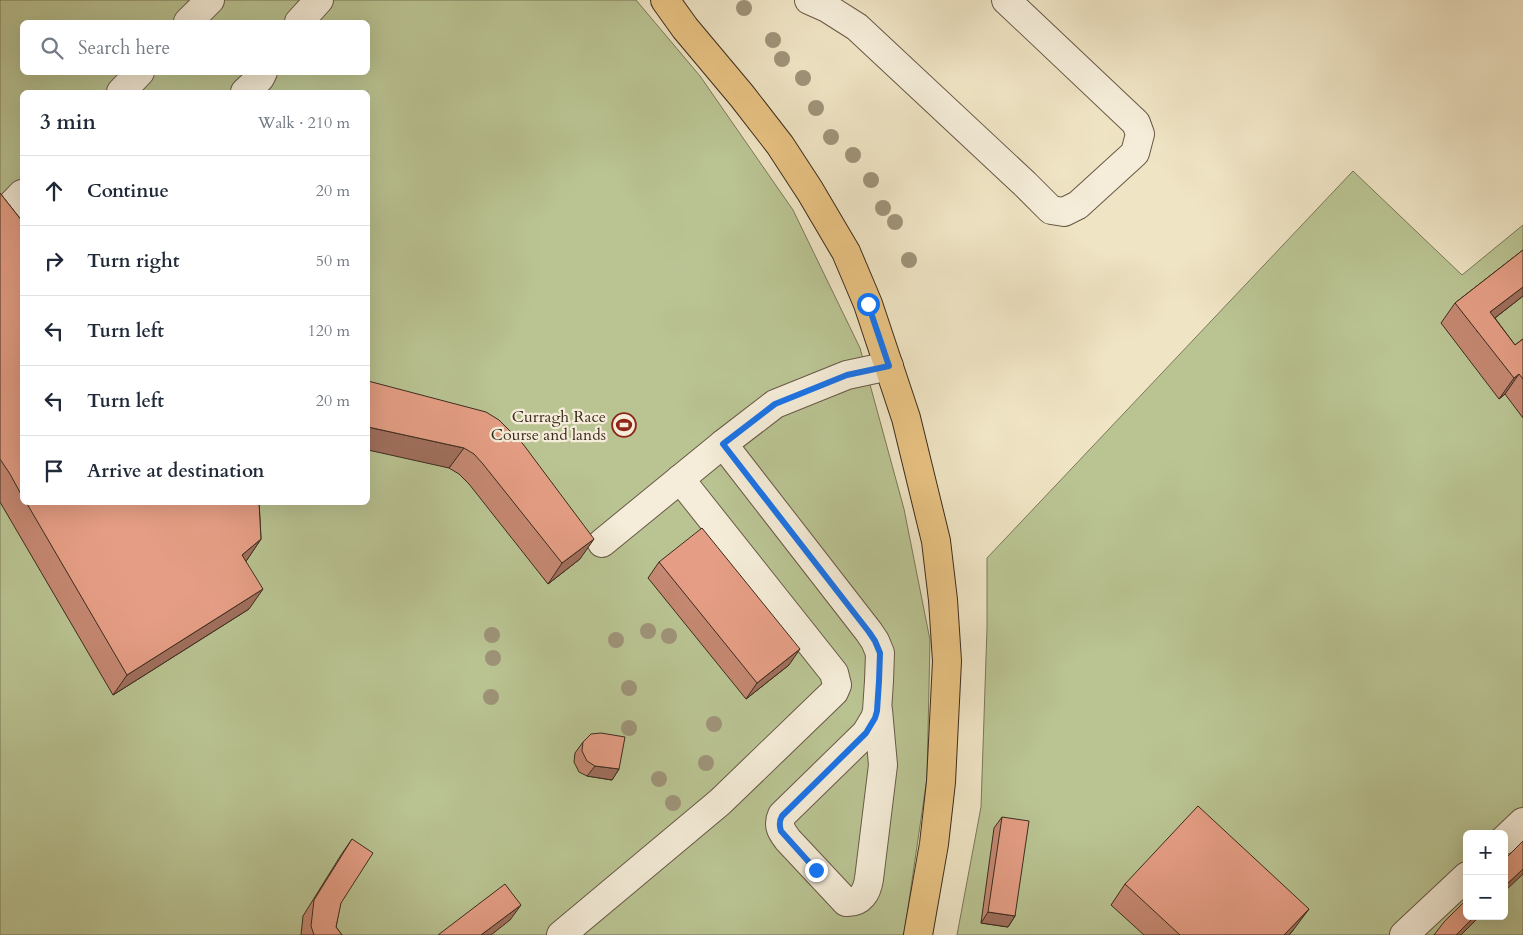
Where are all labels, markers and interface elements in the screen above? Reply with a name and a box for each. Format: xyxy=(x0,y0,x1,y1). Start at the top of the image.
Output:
search box xyxy=(20,20,370,75)
icon: search xyxy=(38,34,66,62)
text: Search here xyxy=(78,35,170,61)
text: 3 min xyxy=(40,108,96,137)
text: Walk · 210 m xyxy=(258,112,350,134)
icon: ahead xyxy=(40,177,68,205)
text: Continue xyxy=(87,178,169,204)
text: 20 m xyxy=(316,180,350,202)
icon: right xyxy=(40,247,68,275)
text: Turn right xyxy=(87,248,179,274)
text: 50 m xyxy=(316,250,350,272)
route start xyxy=(857,293,880,316)
icon: left xyxy=(40,317,68,345)
text: Turn left xyxy=(87,318,164,344)
text: 120 m xyxy=(308,320,350,342)
icon: left xyxy=(40,387,68,415)
text: Turn left xyxy=(87,388,164,414)
text: 20 m xyxy=(316,390,350,412)
place label: Curragh Race Course and lands xyxy=(491,406,606,446)
sports icon: Curragh Race Course and lands xyxy=(611,412,637,438)
icon: arrive xyxy=(40,457,68,485)
text: Arrive at destination xyxy=(87,458,264,484)
map controls xyxy=(1463,830,1508,920)
button: + xyxy=(1463,830,1508,875)
route end xyxy=(805,859,828,882)
button: − xyxy=(1463,875,1508,920)

